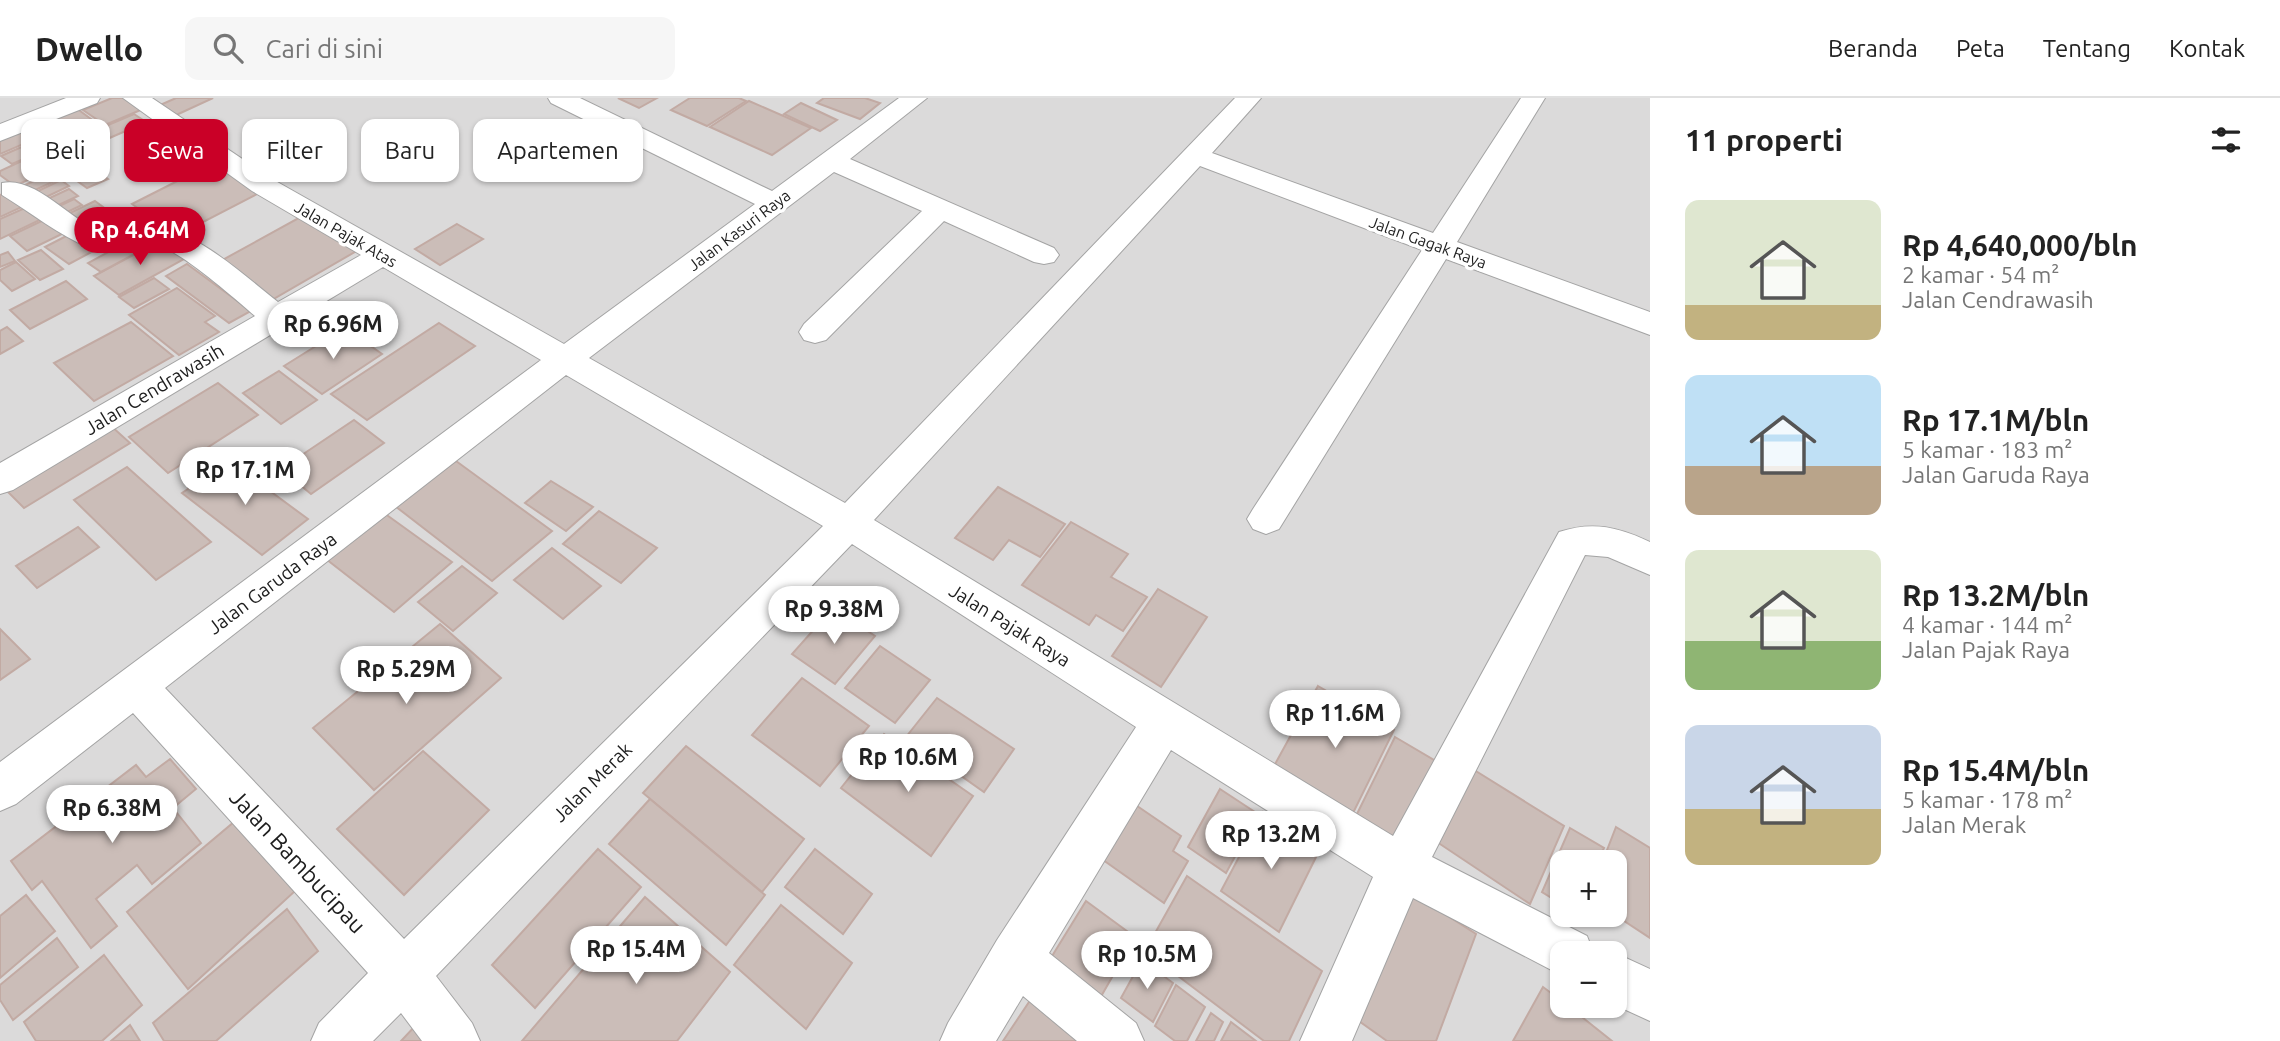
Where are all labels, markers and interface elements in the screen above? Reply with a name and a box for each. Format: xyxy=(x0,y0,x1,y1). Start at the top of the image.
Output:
search box xyxy=(185,17,675,80)
icon: search xyxy=(209,29,247,67)
text: Dwello xyxy=(35,30,143,67)
text: Cari di sini xyxy=(265,34,383,63)
text: Beranda xyxy=(1828,35,1918,62)
text: Peta xyxy=(1956,35,2005,62)
text: Tentang xyxy=(2043,35,2131,62)
text: Kontak xyxy=(2169,35,2245,62)
chip: Beli xyxy=(21,119,110,182)
chip: Sewa xyxy=(124,119,228,182)
chip: Filter xyxy=(242,119,347,182)
chip: Baru xyxy=(361,119,459,182)
chip: Apartemen xyxy=(473,119,643,182)
icon: filters xyxy=(2207,121,2245,159)
text: 11 properti xyxy=(1685,123,1843,157)
street label: Jalan Kasuri Raya xyxy=(684,186,794,274)
street label: Jalan Pajak Atas xyxy=(292,198,400,270)
pin: Rp 4.64M xyxy=(68,208,212,267)
street label: Jalan Gagak Raya xyxy=(1367,212,1489,272)
text: Rp 4.64M xyxy=(90,217,190,242)
icon: home xyxy=(1741,228,1825,312)
text: Rp 4,640,000/bln xyxy=(1902,228,2138,262)
text: 2 kamar · 54 m² xyxy=(1902,262,2060,287)
text: Jalan Cendrawasih xyxy=(1902,287,2094,312)
pin: Rp 6.96M xyxy=(261,302,405,361)
text: Rp 6.96M xyxy=(283,311,383,336)
street label: Jalan Cendrawasih xyxy=(80,339,228,439)
icon: home xyxy=(1741,403,1825,487)
text: Rp 17.1M/bln xyxy=(1902,403,2089,437)
text: 5 kamar · 183 m² xyxy=(1902,437,2073,462)
pin: Rp 17.1M xyxy=(173,448,317,507)
text: Rp 17.1M xyxy=(195,457,295,482)
text: Jalan Garuda Raya xyxy=(1902,462,2090,487)
street label: Jalan Garuda Raya xyxy=(203,528,341,638)
icon: home xyxy=(1741,578,1825,662)
text: Rp 13.2M/bln xyxy=(1902,578,2089,612)
street label: Jalan Pajak Raya xyxy=(945,579,1075,671)
pin: Rp 9.38M xyxy=(762,587,906,646)
text: Rp 9.38M xyxy=(784,596,884,621)
text: 4 kamar · 144 m² xyxy=(1902,612,2073,637)
text: Jalan Pajak Raya xyxy=(1902,637,2070,662)
pin: Rp 5.29M xyxy=(334,646,478,706)
text: Rp 5.29M xyxy=(356,656,456,681)
pin: Rp 11.6M xyxy=(1263,690,1407,750)
text: Rp 11.6M xyxy=(1285,700,1385,725)
pin: Rp 10.6M xyxy=(836,734,980,794)
street label: Jalan Merak xyxy=(548,738,636,826)
text: Rp 10.6M xyxy=(858,744,958,769)
icon: home xyxy=(1741,753,1825,837)
text: Rp 15.4M/bln xyxy=(1902,753,2089,787)
street label: Jalan Bambucipau xyxy=(225,784,371,938)
pin: Rp 6.38M xyxy=(40,786,184,845)
text: 5 kamar · 178 m² xyxy=(1902,787,2073,812)
text: Rp 6.38M xyxy=(62,795,162,820)
pin: Rp 13.2M xyxy=(1199,812,1343,871)
text: Jalan Merak xyxy=(1902,812,2026,837)
text: Rp 13.2M xyxy=(1221,821,1321,846)
map controls xyxy=(1550,850,1627,1018)
button: + xyxy=(1550,850,1627,927)
pin: Rp 15.4M xyxy=(564,926,708,986)
pin: Rp 10.5M xyxy=(1075,932,1219,991)
text: Rp 15.4M xyxy=(586,936,686,961)
text: Rp 10.5M xyxy=(1097,941,1197,966)
button: − xyxy=(1550,941,1627,1018)

